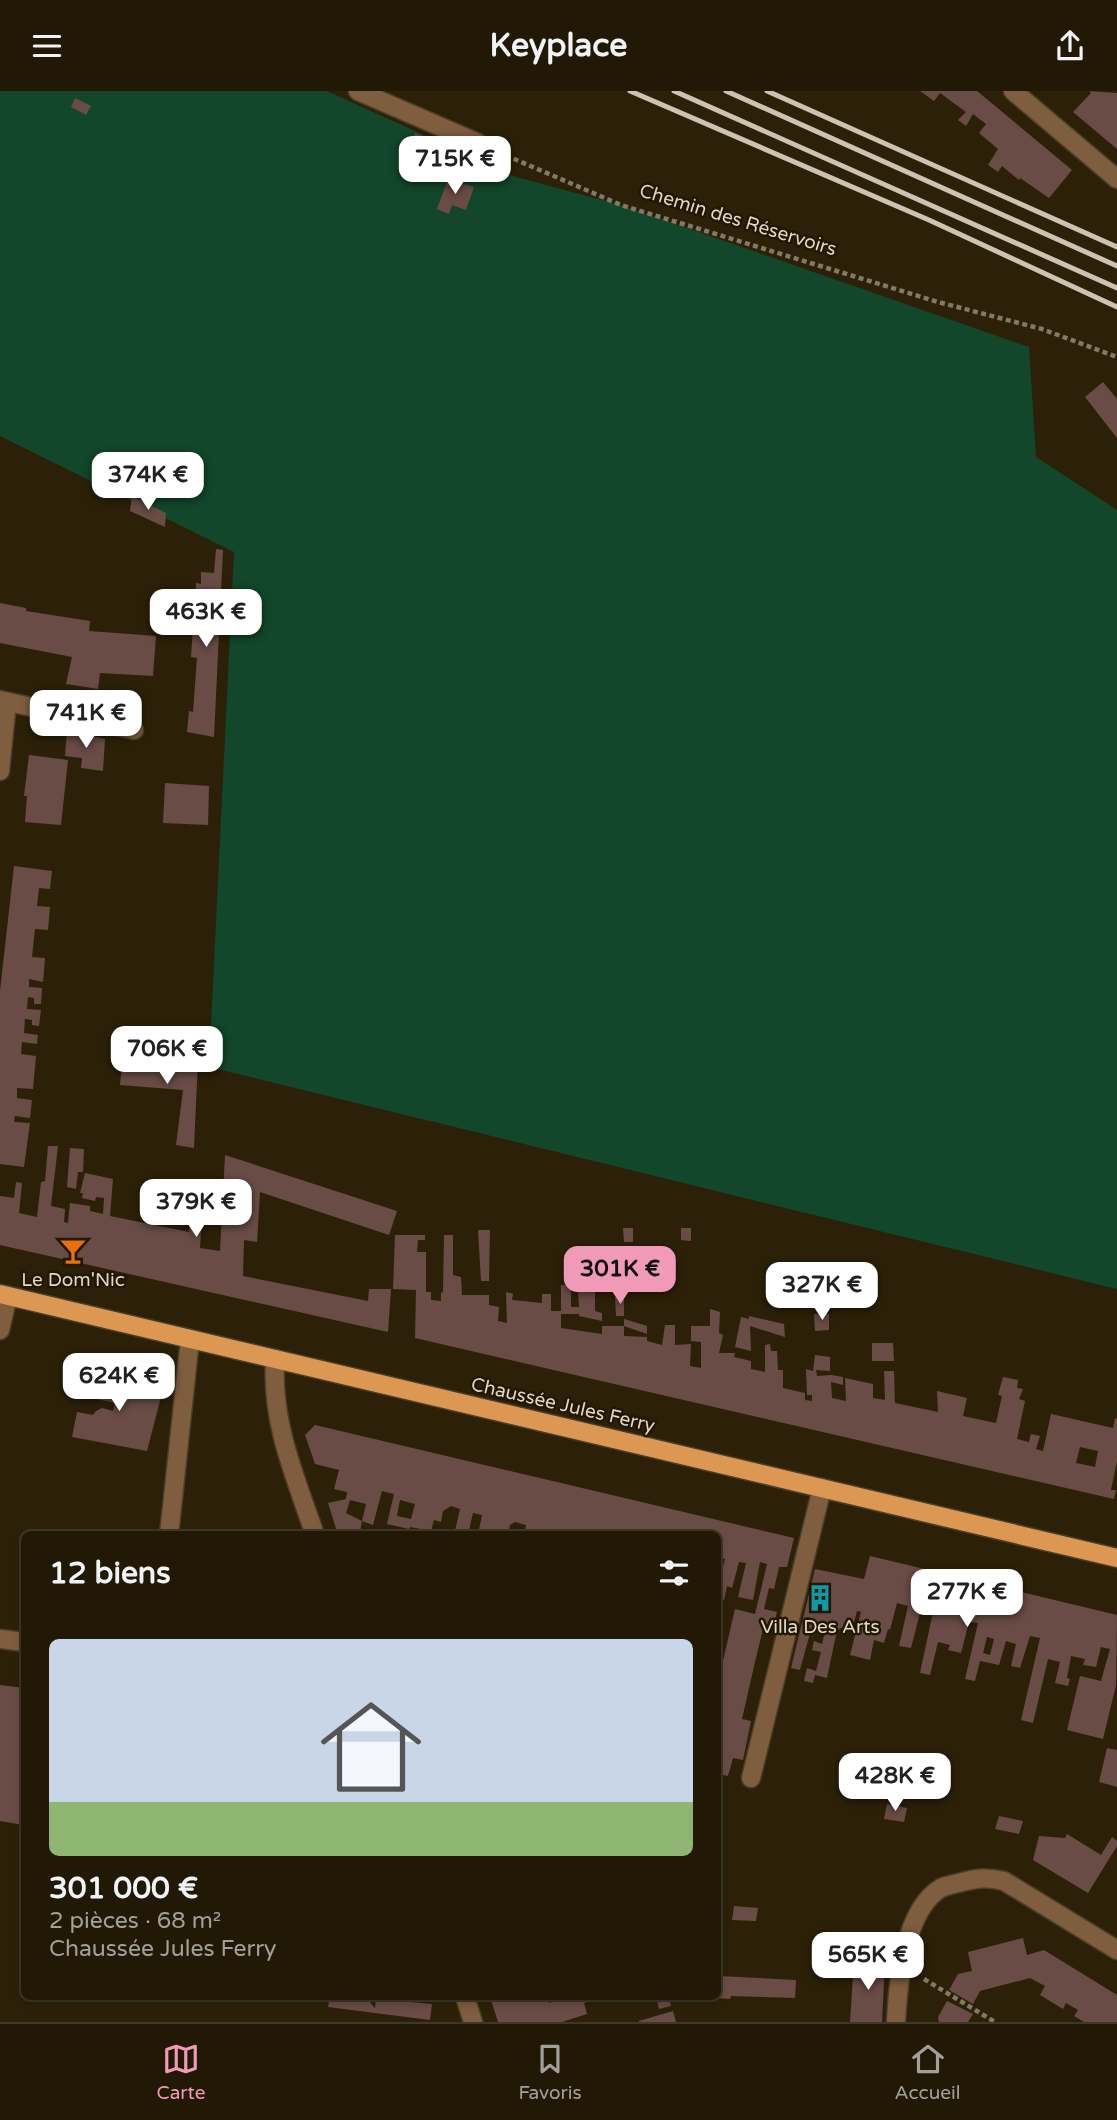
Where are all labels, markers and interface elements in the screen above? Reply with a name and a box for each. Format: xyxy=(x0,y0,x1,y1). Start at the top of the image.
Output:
icon: menu xyxy=(28,27,66,65)
text: Keyplace xyxy=(490,27,627,65)
icon: share xyxy=(1051,27,1089,65)
pin: 715K € xyxy=(398,137,512,196)
text: 715K € xyxy=(415,145,495,173)
street label: Chemin des Réservoirs xyxy=(637,180,839,260)
pin: 374K € xyxy=(91,453,205,512)
text: 374K € xyxy=(108,461,188,489)
pin: 463K € xyxy=(149,589,263,649)
text: 463K € xyxy=(166,598,246,626)
pin: 741K € xyxy=(29,691,143,750)
text: 741K € xyxy=(46,699,126,727)
pin: 706K € xyxy=(110,1027,224,1086)
text: 706K € xyxy=(127,1035,207,1063)
pin: 379K € xyxy=(139,1179,253,1239)
text: 379K € xyxy=(156,1188,236,1216)
bar icon: Le Dom'Nic xyxy=(58,1236,88,1266)
pin: 301K € xyxy=(563,1247,677,1306)
text: 301K € xyxy=(580,1255,660,1283)
pin: 327K € xyxy=(765,1263,879,1322)
place label: Le Dom'Nic xyxy=(21,1269,125,1291)
text: 327K € xyxy=(782,1271,862,1299)
pin: 624K € xyxy=(62,1353,176,1413)
text: 624K € xyxy=(79,1362,159,1390)
street label: Chaussée Jules Ferry xyxy=(469,1373,657,1437)
icon: filters xyxy=(655,1554,693,1592)
text: 12 biens xyxy=(49,1555,171,1592)
pin: 277K € xyxy=(910,1569,1024,1629)
text: 277K € xyxy=(927,1578,1007,1606)
building icon: Villa Des Arts xyxy=(805,1583,835,1613)
place label: Villa Des Arts xyxy=(760,1616,880,1638)
icon: home xyxy=(308,1684,434,1810)
pin: 428K € xyxy=(838,1753,952,1813)
text: 428K € xyxy=(855,1762,935,1790)
text: 301 000 € xyxy=(49,1870,198,1907)
text: 2 pièces · 68 m² xyxy=(49,1907,221,1935)
pin: 565K € xyxy=(811,1933,925,1992)
text: Chaussée Jules Ferry xyxy=(49,1935,276,1963)
text: 565K € xyxy=(828,1941,908,1969)
tab: Carte xyxy=(156,2040,206,2104)
tab: Favoris xyxy=(518,2040,582,2104)
tab: Accueil xyxy=(895,2040,961,2104)

